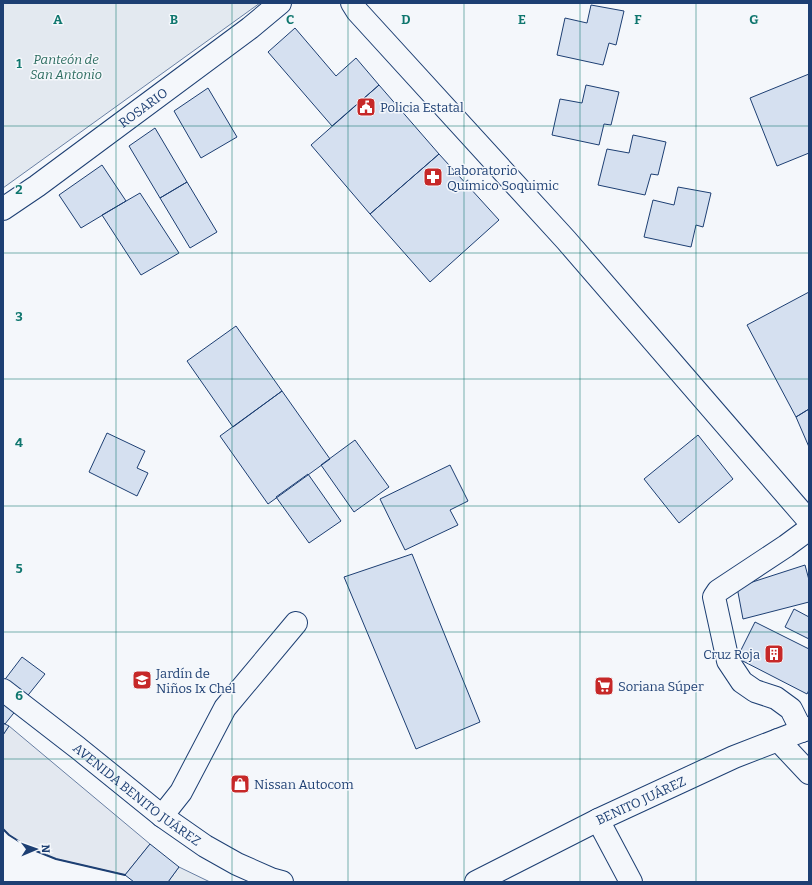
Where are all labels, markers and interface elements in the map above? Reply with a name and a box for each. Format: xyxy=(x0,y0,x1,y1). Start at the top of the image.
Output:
text: A xyxy=(53,12,63,27)
text: B xyxy=(170,12,178,27)
text: C xyxy=(286,12,294,27)
text: D xyxy=(401,12,411,27)
text: E xyxy=(518,12,526,27)
text: F xyxy=(634,12,642,27)
text: G xyxy=(749,12,759,27)
park label: Panteón de San Antonio xyxy=(30,52,102,82)
text: 1 xyxy=(16,56,22,71)
street label: ROSARIO xyxy=(116,85,171,131)
public building icon: Policia Estatal xyxy=(355,96,377,118)
place label: Policia Estatal xyxy=(380,100,464,115)
place label: Laboratorio Químico Soquimic xyxy=(447,163,559,193)
pharmacy icon: Laboratorio Químico Soquimic xyxy=(422,166,444,188)
text: 2 xyxy=(15,182,23,197)
text: 3 xyxy=(15,309,23,324)
text: 4 xyxy=(15,435,23,450)
text: 5 xyxy=(15,561,23,576)
building icon: Cruz Roja xyxy=(763,643,785,665)
place label: Cruz Roja xyxy=(703,647,760,662)
place label: Jardín de Niños Ix Chel xyxy=(155,666,236,696)
school or university icon: Jardín de Niños Ix Chel xyxy=(131,669,153,691)
supermarket icon: Soriana Súper xyxy=(593,675,615,697)
place label: Soriana Súper xyxy=(618,679,704,694)
text: 6 xyxy=(15,688,23,703)
street label: AVENIDA BENITO JUÁREZ xyxy=(70,740,204,849)
shop icon: Nissan Autocom xyxy=(229,773,251,795)
street label: BENITO JUÁREZ xyxy=(594,773,688,828)
place label: Nissan Autocom xyxy=(254,777,354,792)
north arrow xyxy=(16,829,56,869)
text: N xyxy=(39,844,52,854)

